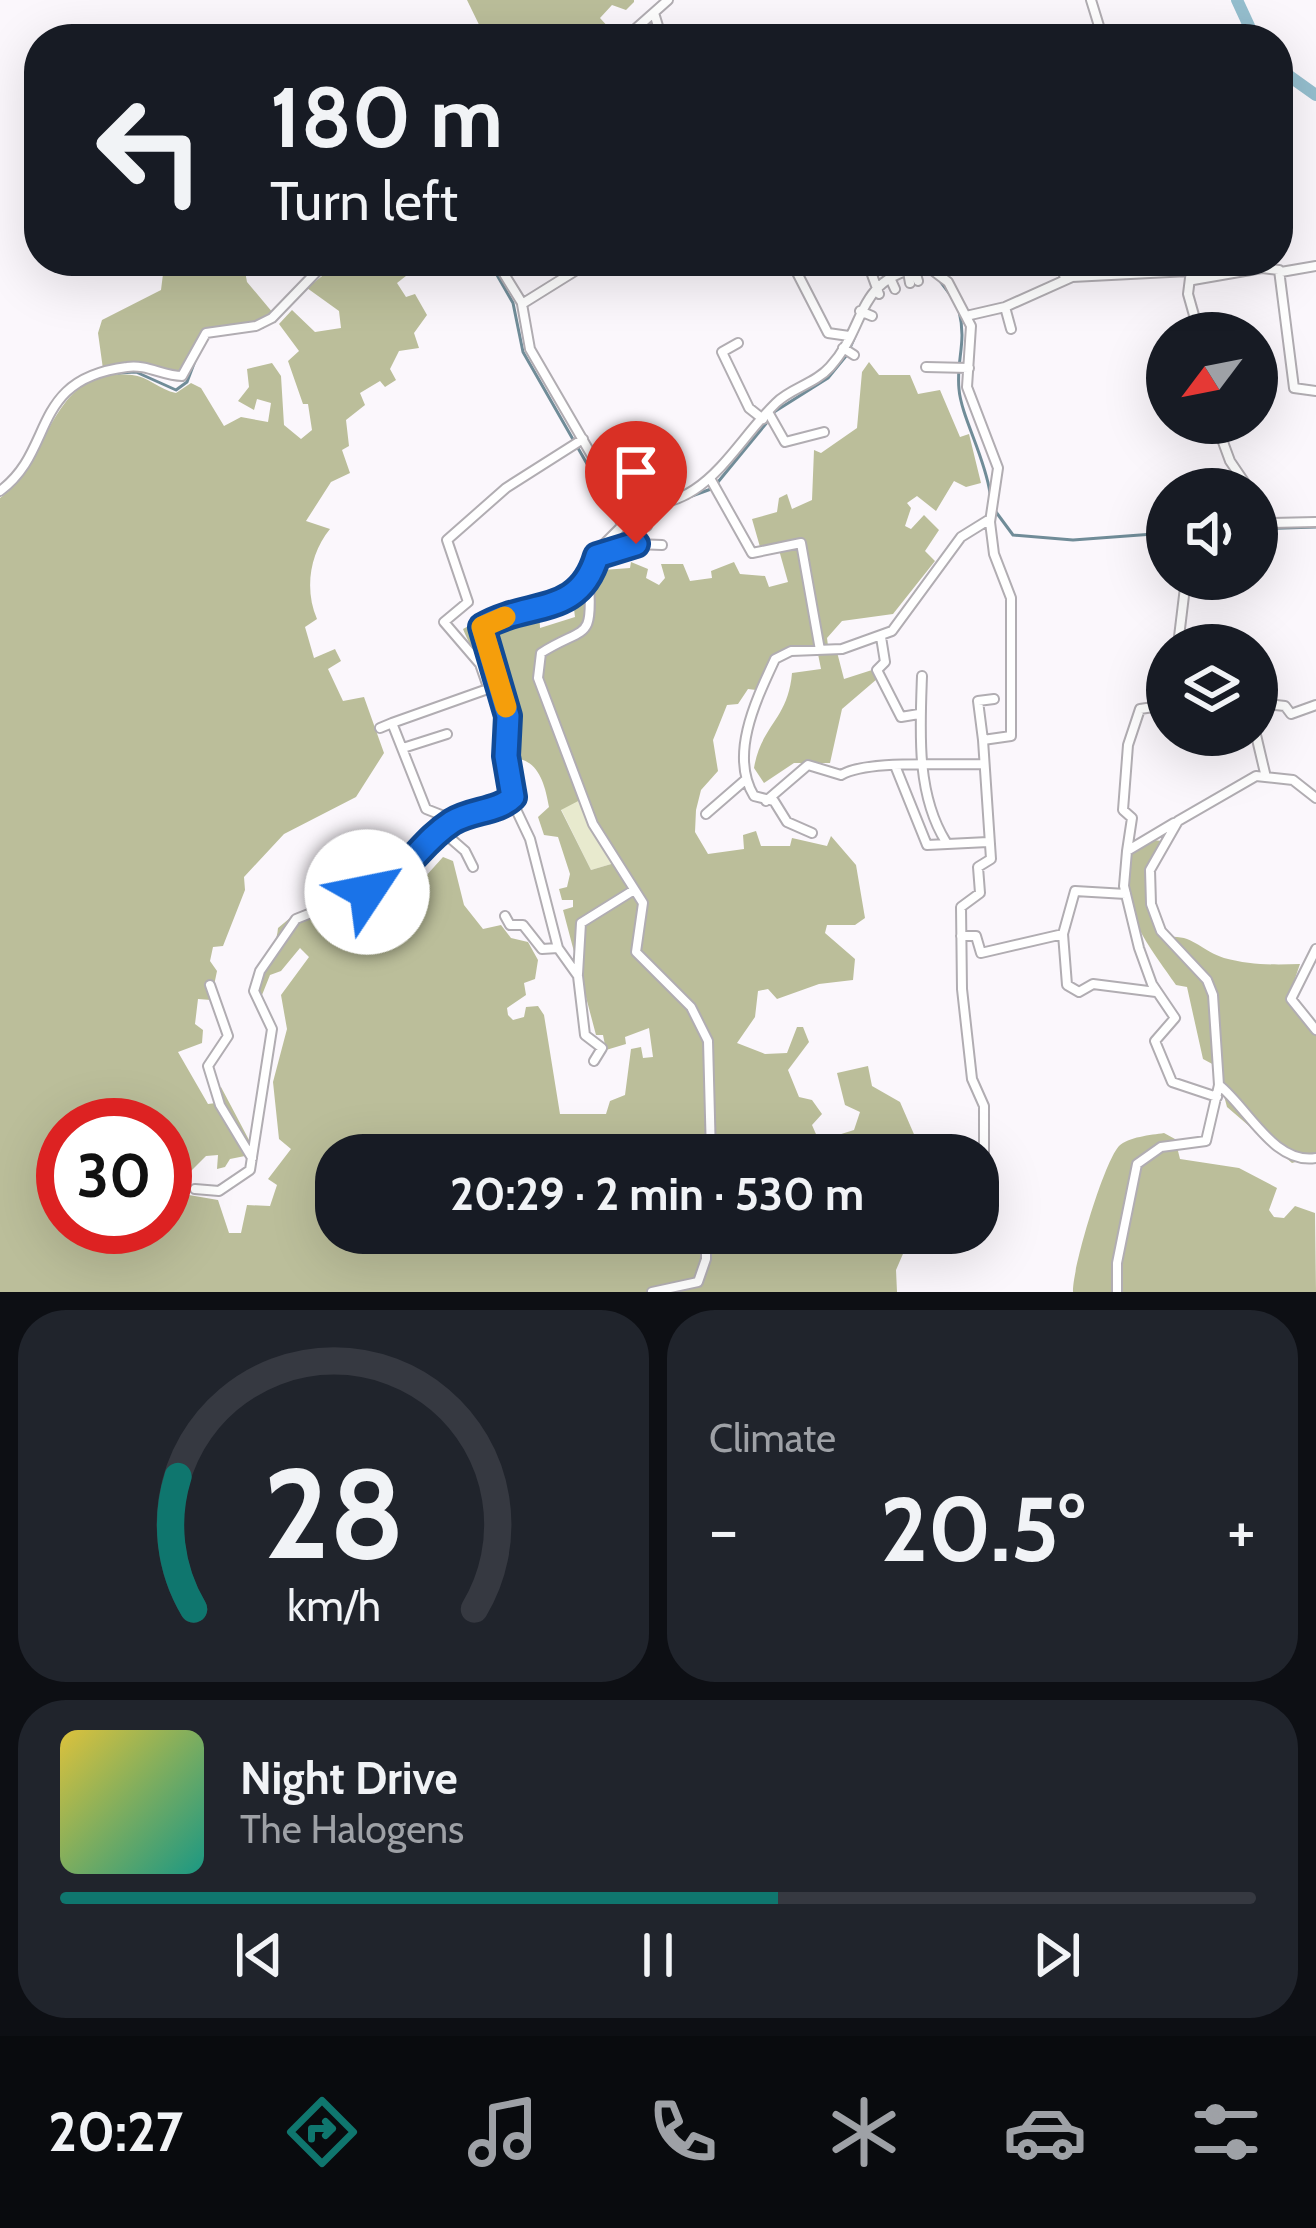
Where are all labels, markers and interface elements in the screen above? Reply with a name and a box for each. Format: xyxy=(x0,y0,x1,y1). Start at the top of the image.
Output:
text: 180 m xyxy=(270,66,503,168)
icon: left xyxy=(72,72,228,228)
text: Turn left xyxy=(270,168,458,234)
north arrow xyxy=(1146,312,1278,444)
map controls xyxy=(1146,312,1278,756)
pin xyxy=(585,421,687,544)
icon: arrive xyxy=(603,439,669,505)
button: sound xyxy=(1146,468,1278,600)
button: layers xyxy=(1146,624,1278,756)
position arrow xyxy=(304,829,430,955)
speed limit sign: 30 xyxy=(36,1098,192,1254)
text: 20:29 · 2 min · 530 m xyxy=(450,1167,864,1221)
text: Climate xyxy=(709,1414,836,1462)
text: 28 xyxy=(263,1438,404,1589)
text: 20.5° xyxy=(880,1474,1085,1584)
text: − xyxy=(709,1489,738,1570)
text: + xyxy=(1227,1489,1256,1570)
text: km/h xyxy=(287,1580,380,1632)
text: Night Drive xyxy=(240,1751,458,1805)
text: The Halogens xyxy=(240,1805,464,1853)
icon: previous xyxy=(226,1922,292,1988)
icon: pause xyxy=(625,1922,691,1988)
icon: next xyxy=(1024,1922,1090,1988)
icon: directions xyxy=(280,2090,364,2174)
icon: music xyxy=(461,2090,545,2174)
icon: phone xyxy=(641,2090,725,2174)
icon: climate xyxy=(822,2090,906,2174)
icon: car xyxy=(1003,2090,1087,2174)
icon: filters xyxy=(1184,2090,1268,2174)
text: 20:27 xyxy=(48,2099,183,2165)

